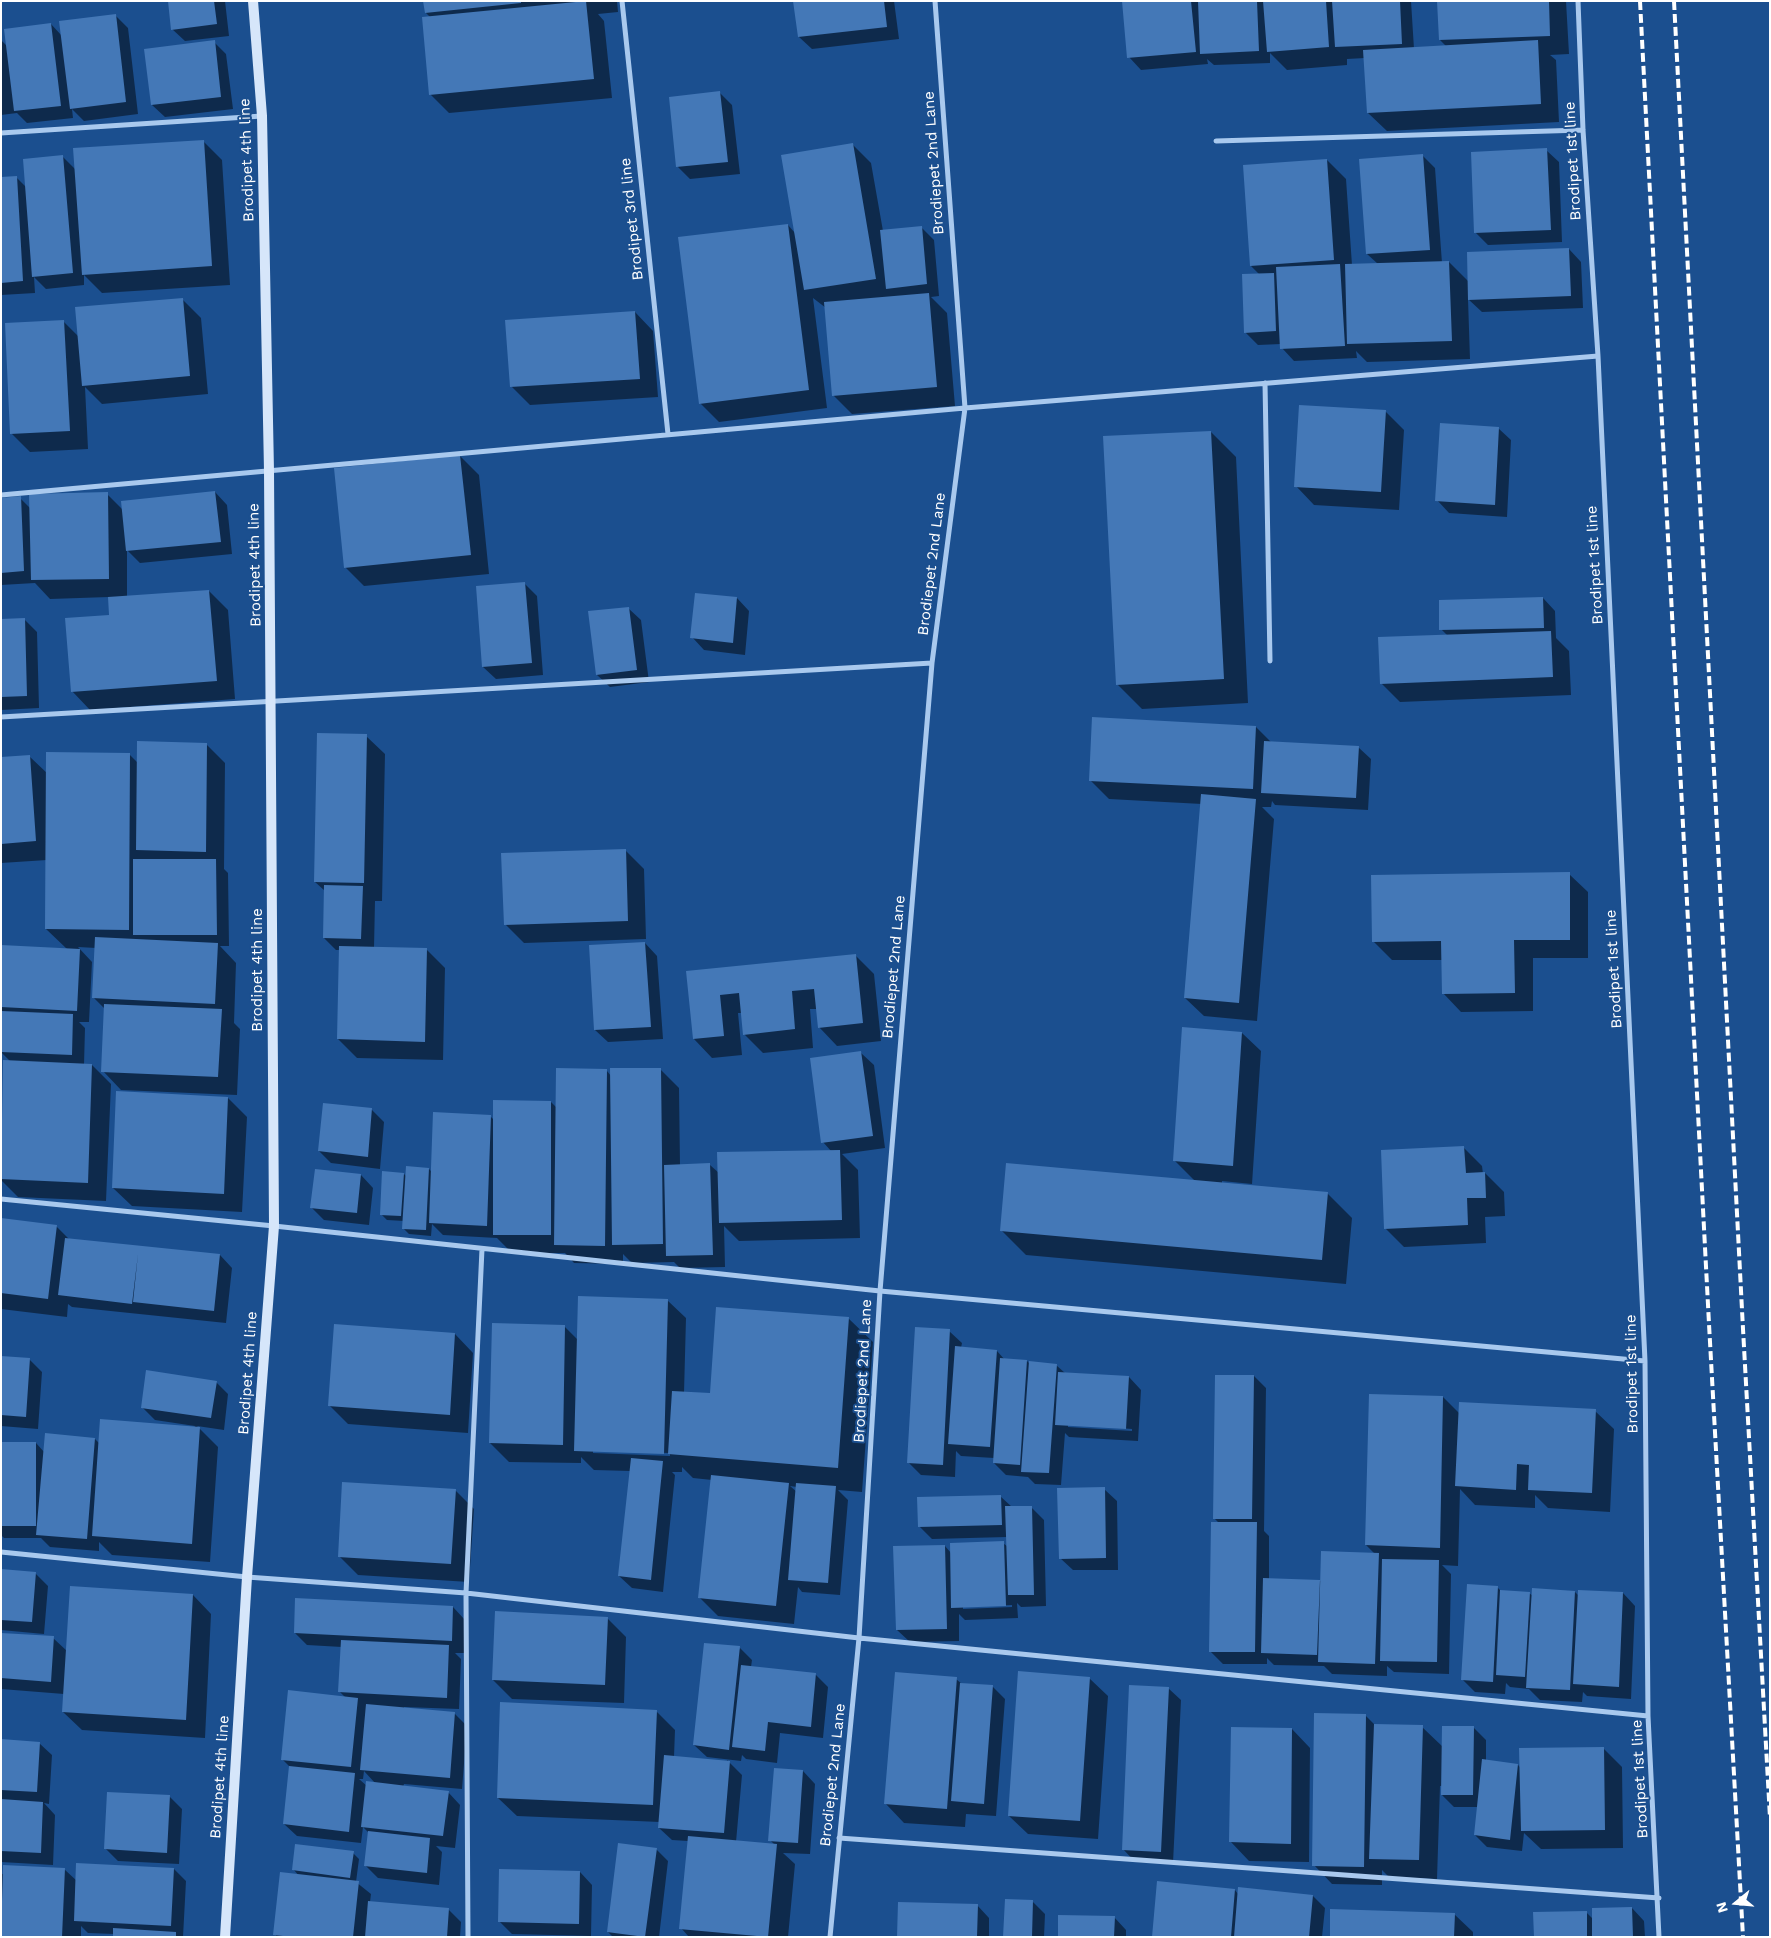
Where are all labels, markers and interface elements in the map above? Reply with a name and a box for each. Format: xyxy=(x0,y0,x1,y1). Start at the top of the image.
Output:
street label: Brodiepet 2nd Lane xyxy=(920,91,948,235)
street label: Brodipet 4th line xyxy=(236,98,258,222)
street label: Brodipet 1st line xyxy=(1561,101,1585,221)
street label: Brodipet 3rd line xyxy=(617,157,647,281)
street label: Brodiepet 2nd Lane xyxy=(914,491,950,637)
street label: Brodipet 4th line xyxy=(245,503,265,627)
street label: Brodipet 1st line xyxy=(1583,505,1607,625)
street label: Brodiepet 2nd Lane xyxy=(879,895,909,1039)
street label: Brodipet 4th line xyxy=(249,908,267,1032)
street label: Brodipet 1st line xyxy=(1602,909,1626,1029)
street label: Brodiepet 2nd Lane xyxy=(850,1299,876,1443)
street label: Brodipet 4th line xyxy=(235,1311,261,1435)
street label: Brodipet 1st line xyxy=(1622,1314,1642,1434)
street label: Brodiepet 2nd Lane xyxy=(817,1702,849,1848)
street label: Brodipet 4th line xyxy=(207,1715,233,1839)
street label: Brodipet 1st line xyxy=(1628,1719,1652,1839)
north arrow xyxy=(1711,1878,1761,1928)
text: N xyxy=(1712,1900,1731,1915)

